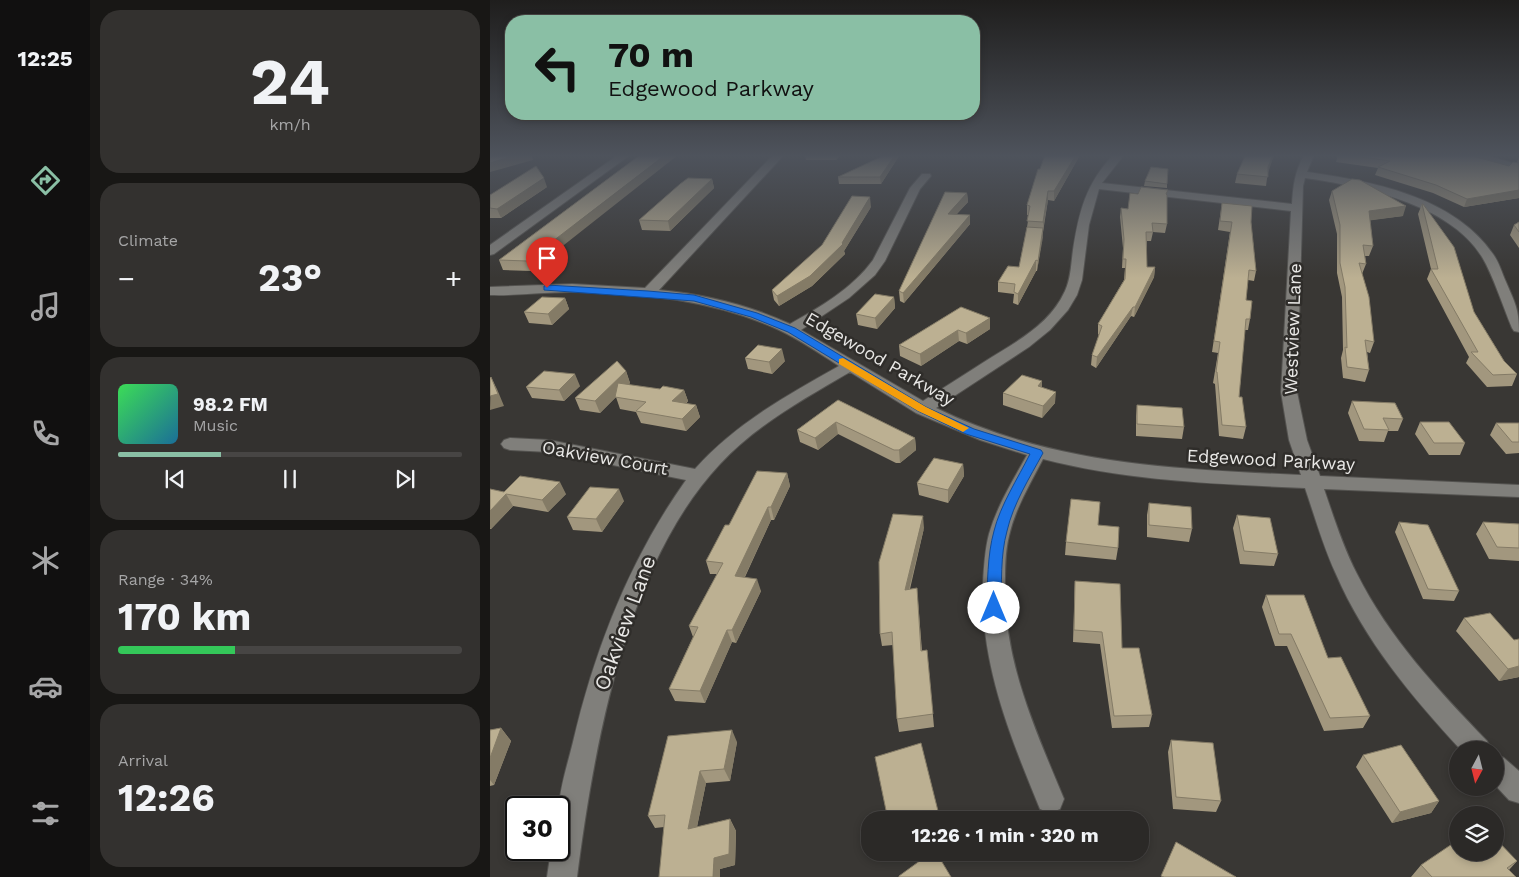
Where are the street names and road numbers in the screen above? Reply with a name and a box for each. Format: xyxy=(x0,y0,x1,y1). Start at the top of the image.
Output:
street label: Westview Lane xyxy=(1280,263,1305,395)
street label: Edgewood Parkway xyxy=(802,307,959,410)
street label: Oakview Court xyxy=(540,436,670,479)
street label: Edgewood Parkway xyxy=(1186,445,1356,474)
street label: Oakview Lane xyxy=(589,552,661,694)

